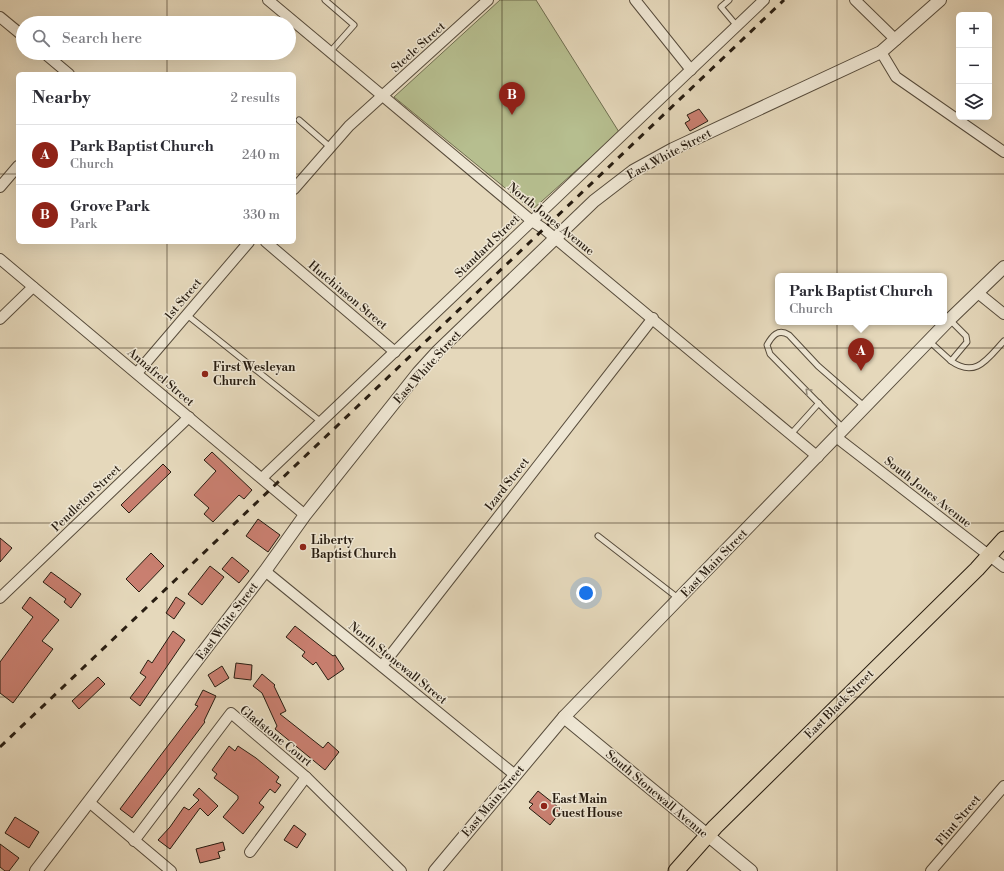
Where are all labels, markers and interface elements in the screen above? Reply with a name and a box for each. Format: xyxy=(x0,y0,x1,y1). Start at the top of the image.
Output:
map controls xyxy=(956,12,992,120)
button: + xyxy=(956,12,992,48)
search box xyxy=(16,16,296,60)
street label: Steele Street xyxy=(388,19,449,76)
icon: search xyxy=(30,27,52,49)
text: Search here xyxy=(62,29,142,48)
button: − xyxy=(956,48,992,84)
pin: B xyxy=(499,82,525,115)
button: layers xyxy=(956,84,992,120)
text: Nearby xyxy=(32,87,91,109)
text: 2 results xyxy=(231,90,280,106)
street label: East White Street xyxy=(624,126,715,183)
text: Park Baptist Church xyxy=(70,137,214,156)
text: A xyxy=(40,147,50,163)
text: 240 m xyxy=(242,147,280,163)
text: Church xyxy=(70,156,114,172)
street label: North Jones Avenue xyxy=(504,180,597,259)
text: Grove Park xyxy=(70,197,150,216)
text: B xyxy=(40,207,50,223)
text: 330 m xyxy=(243,207,280,223)
street label: Standard Street xyxy=(452,211,523,281)
text: Park xyxy=(70,216,97,232)
street label: Hutchinson Street xyxy=(305,258,391,333)
popup xyxy=(775,273,947,325)
street label: 1st Street xyxy=(162,275,206,323)
text: Park Baptist Church xyxy=(789,282,933,301)
text: Church xyxy=(789,301,833,317)
street label: East White Street xyxy=(390,327,465,407)
pin: A xyxy=(848,338,874,371)
street label: Annafrel Street xyxy=(123,344,198,410)
place label: First Wesleyan Church xyxy=(213,360,296,389)
marker: First Wesleyan Church xyxy=(200,369,210,379)
one-way arrow xyxy=(805,388,813,396)
street label: Izard Street xyxy=(482,454,533,514)
street label: South Jones Avenue xyxy=(881,454,974,531)
street label: Pendleton Street xyxy=(49,461,125,535)
street label: East Main Street xyxy=(678,525,751,601)
place label: Liberty Baptist Church xyxy=(311,533,397,562)
marker: Liberty Baptist Church xyxy=(298,542,308,552)
street label: East White Street xyxy=(193,579,262,663)
your location xyxy=(576,583,596,603)
street label: North Stonewall Street xyxy=(345,619,451,708)
street label: East Black Street xyxy=(802,666,878,742)
street label: Gladstone Court xyxy=(236,703,315,771)
street label: South Stonewall Avenue xyxy=(602,747,711,842)
street label: East Main Street xyxy=(459,762,528,840)
street label: Flint Street xyxy=(933,791,984,849)
place label: East Main Guest House xyxy=(552,792,623,821)
marker: East Main Guest House xyxy=(539,801,549,811)

